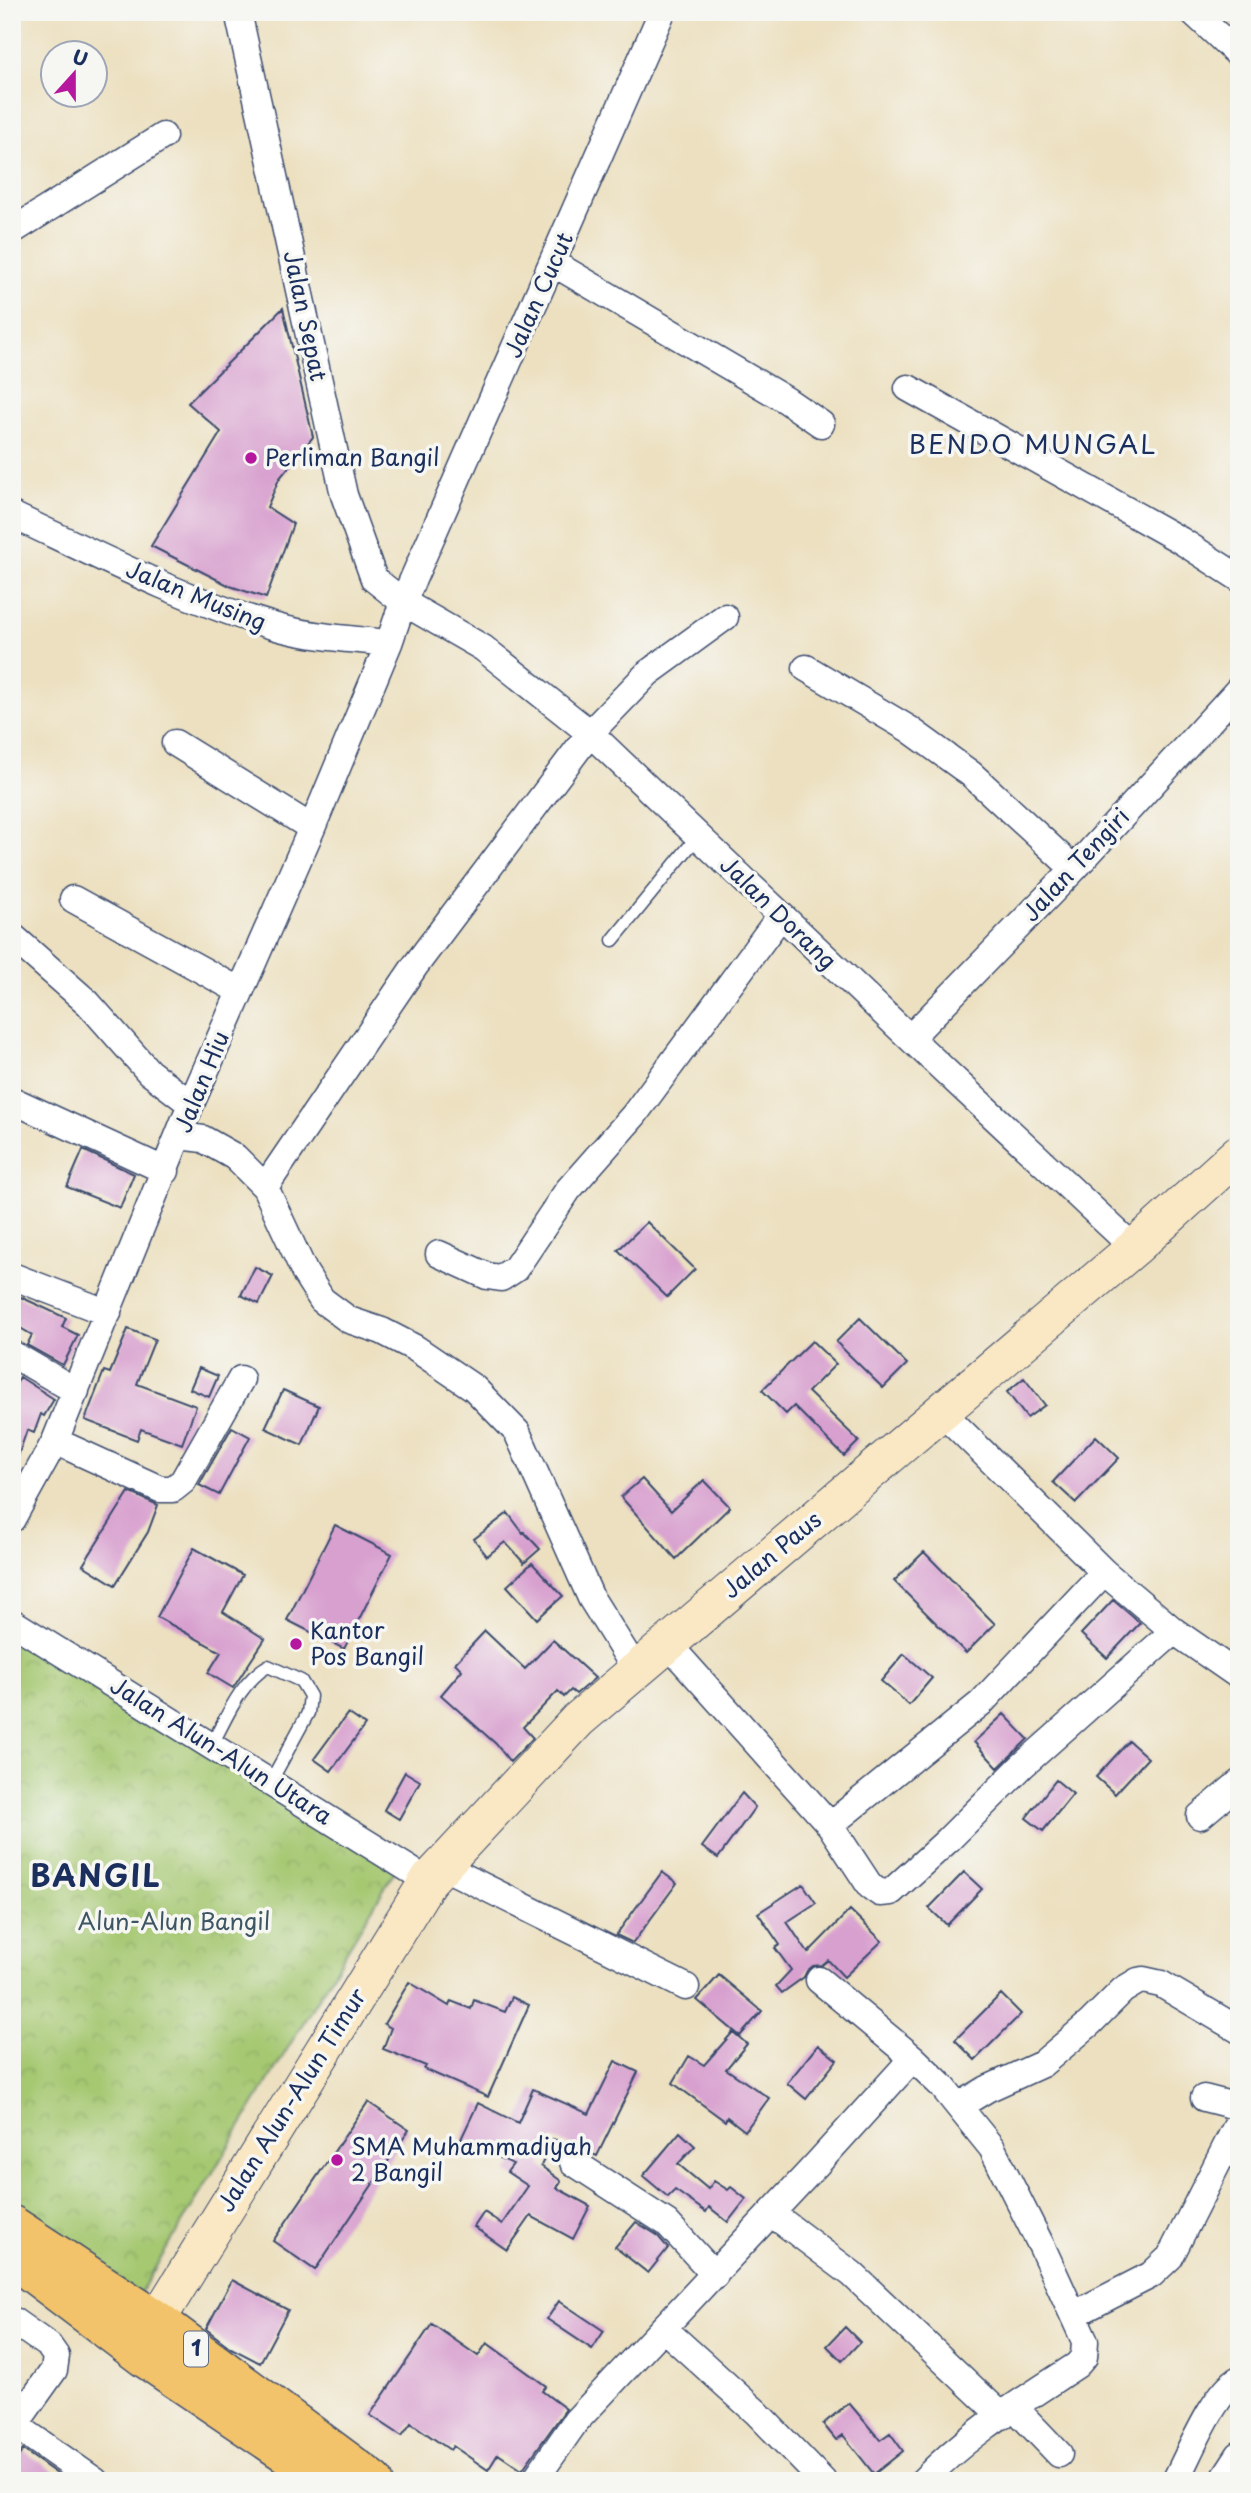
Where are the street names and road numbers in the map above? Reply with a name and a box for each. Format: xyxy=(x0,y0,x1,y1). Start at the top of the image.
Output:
street label: Jalan Cucut xyxy=(494,226,581,363)
street label: Jalan Sepat xyxy=(276,247,337,384)
street label: Jalan Musing xyxy=(121,551,272,639)
street label: Jalan Tengiri xyxy=(1013,799,1137,929)
street label: Jalan Dorang xyxy=(713,847,845,977)
street label: Jalan Hiu xyxy=(164,1025,237,1138)
street label: Jalan Paus xyxy=(714,1502,828,1606)
street label: Jalan Alun-Alun Utara xyxy=(104,1667,340,1833)
street label: Jalan Alun-Alun Timur xyxy=(208,1980,374,2218)
road number: 1 xyxy=(184,2332,208,2366)

